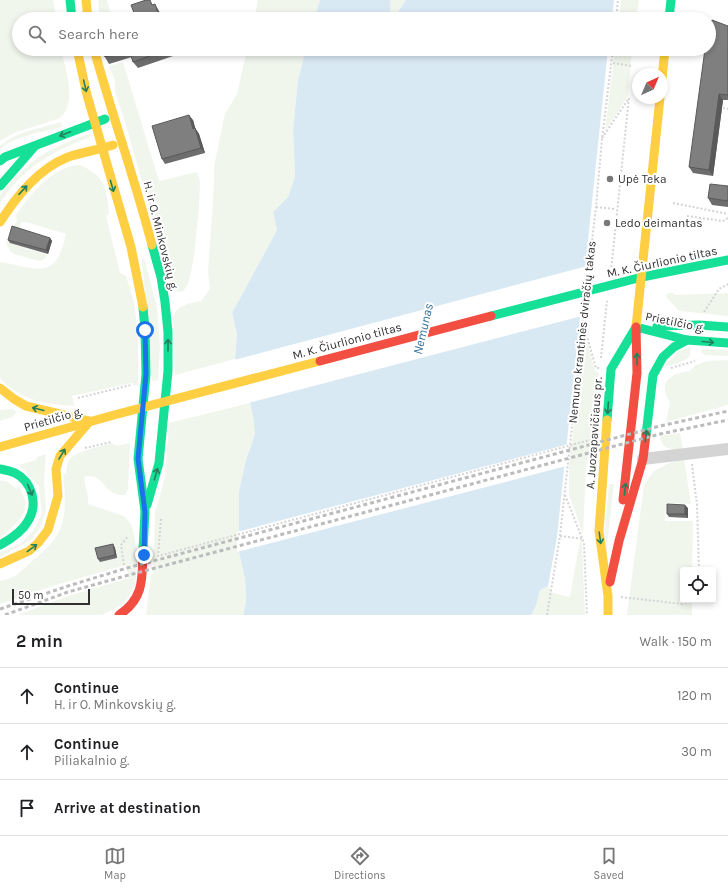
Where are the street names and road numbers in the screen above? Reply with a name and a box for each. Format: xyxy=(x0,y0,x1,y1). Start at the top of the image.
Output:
street label: H. ir O. Minkovskių g. xyxy=(141,180,181,292)
street label: Nemuno krantinės dviračių takas xyxy=(565,240,599,424)
street label: M. K. Čiurlionio tiltas xyxy=(605,242,719,281)
street label: Prietilčio g. xyxy=(644,309,706,335)
street label: M. K. Čiurlionio tiltas xyxy=(291,319,403,362)
street label: A. Juozapavičiaus pr. xyxy=(583,376,605,490)
street label: Prietilčio g. xyxy=(22,404,84,434)

